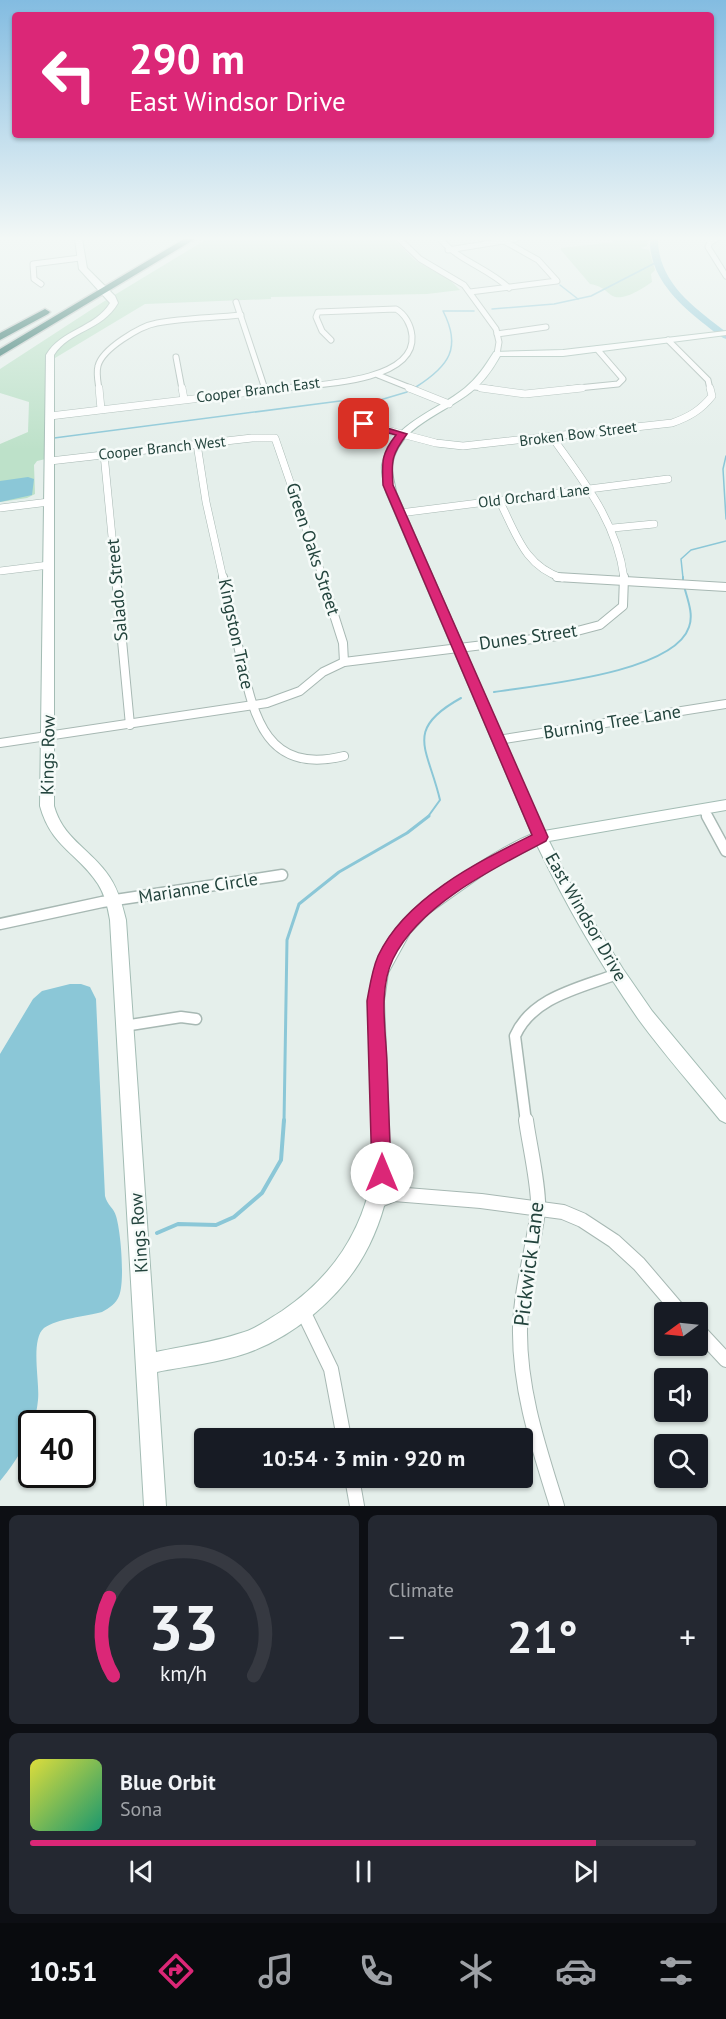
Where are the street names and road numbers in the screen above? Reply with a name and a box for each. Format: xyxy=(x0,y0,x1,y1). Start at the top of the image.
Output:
street label: Cooper Branch East xyxy=(195,372,321,407)
street label: Broken Bow Street xyxy=(518,417,638,450)
street label: Cooper Branch West xyxy=(97,431,227,464)
street label: Old Orchard Lane xyxy=(477,479,591,512)
street label: Green Oaks Street xyxy=(281,480,346,618)
street label: Salado Street xyxy=(101,538,132,642)
street label: Kingston Trace xyxy=(214,576,259,691)
street label: Dunes Street xyxy=(477,618,578,655)
street label: Burning Tree Lane xyxy=(542,699,682,744)
street label: Kings Row xyxy=(35,714,60,795)
street label: East Windsor Drive xyxy=(540,848,633,985)
street label: Marianne Circle xyxy=(137,867,259,908)
street label: Kings Row xyxy=(124,1191,153,1274)
street label: Pickwick Lane xyxy=(507,1200,550,1328)

